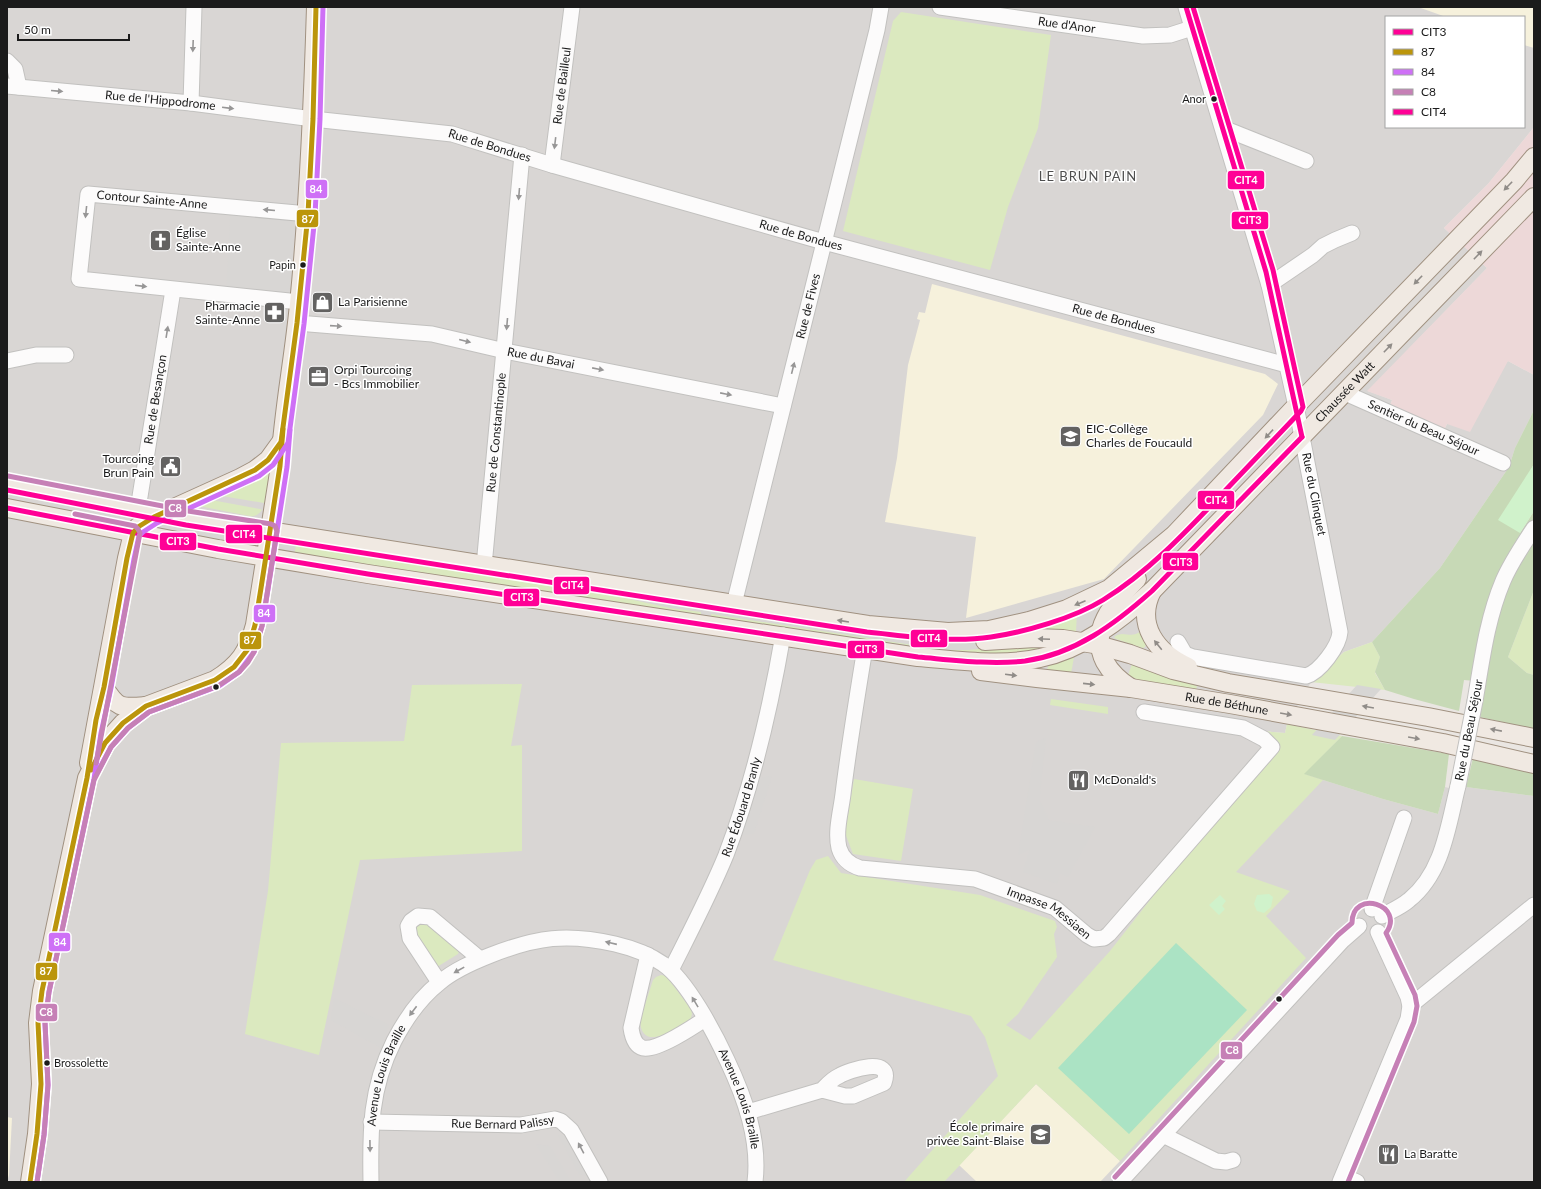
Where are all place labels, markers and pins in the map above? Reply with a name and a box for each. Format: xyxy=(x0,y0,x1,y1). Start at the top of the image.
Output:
place label: Anor xyxy=(1182,92,1206,105)
marker: Anor xyxy=(1209,94,1219,104)
place label: Église Sainte-Anne xyxy=(176,225,241,254)
church icon: Église Sainte-Anne xyxy=(147,227,173,253)
place label: Papin xyxy=(269,258,296,271)
marker: Papin xyxy=(298,260,308,270)
shop icon: La Parisienne xyxy=(309,289,335,315)
place label: La Parisienne xyxy=(338,294,408,309)
place label: Pharmacie Sainte-Anne xyxy=(195,298,260,327)
pharmacy icon: Pharmacie Sainte-Anne xyxy=(262,300,288,326)
place label: Orpi Tourcoing - Bcs Immobilier xyxy=(334,362,420,391)
office icon: Orpi Tourcoing - Bcs Immobilier xyxy=(305,364,331,390)
place label: EIC-Collège Charles de Foucauld xyxy=(1086,421,1192,450)
school or university icon: EIC-Collège Charles de Foucauld xyxy=(1058,423,1084,449)
place label: Tourcoing Brun Pain xyxy=(103,451,154,480)
public building icon: Tourcoing Brun Pain xyxy=(157,453,183,479)
unlabelled marker xyxy=(211,682,221,692)
restaurant icon: McDonald's xyxy=(1065,767,1091,793)
place label: McDonald's xyxy=(1094,772,1156,787)
unlabelled marker xyxy=(1274,994,1284,1004)
place label: Brossolette xyxy=(54,1056,109,1069)
marker: Brossolette xyxy=(42,1058,52,1068)
place label: École primaire privée Saint-Blaise xyxy=(927,1119,1024,1148)
school or university icon: École primaire privée Saint-Blaise xyxy=(1027,1121,1053,1147)
restaurant icon: La Baratte xyxy=(1375,1141,1401,1167)
place label: La Baratte xyxy=(1404,1146,1457,1161)

